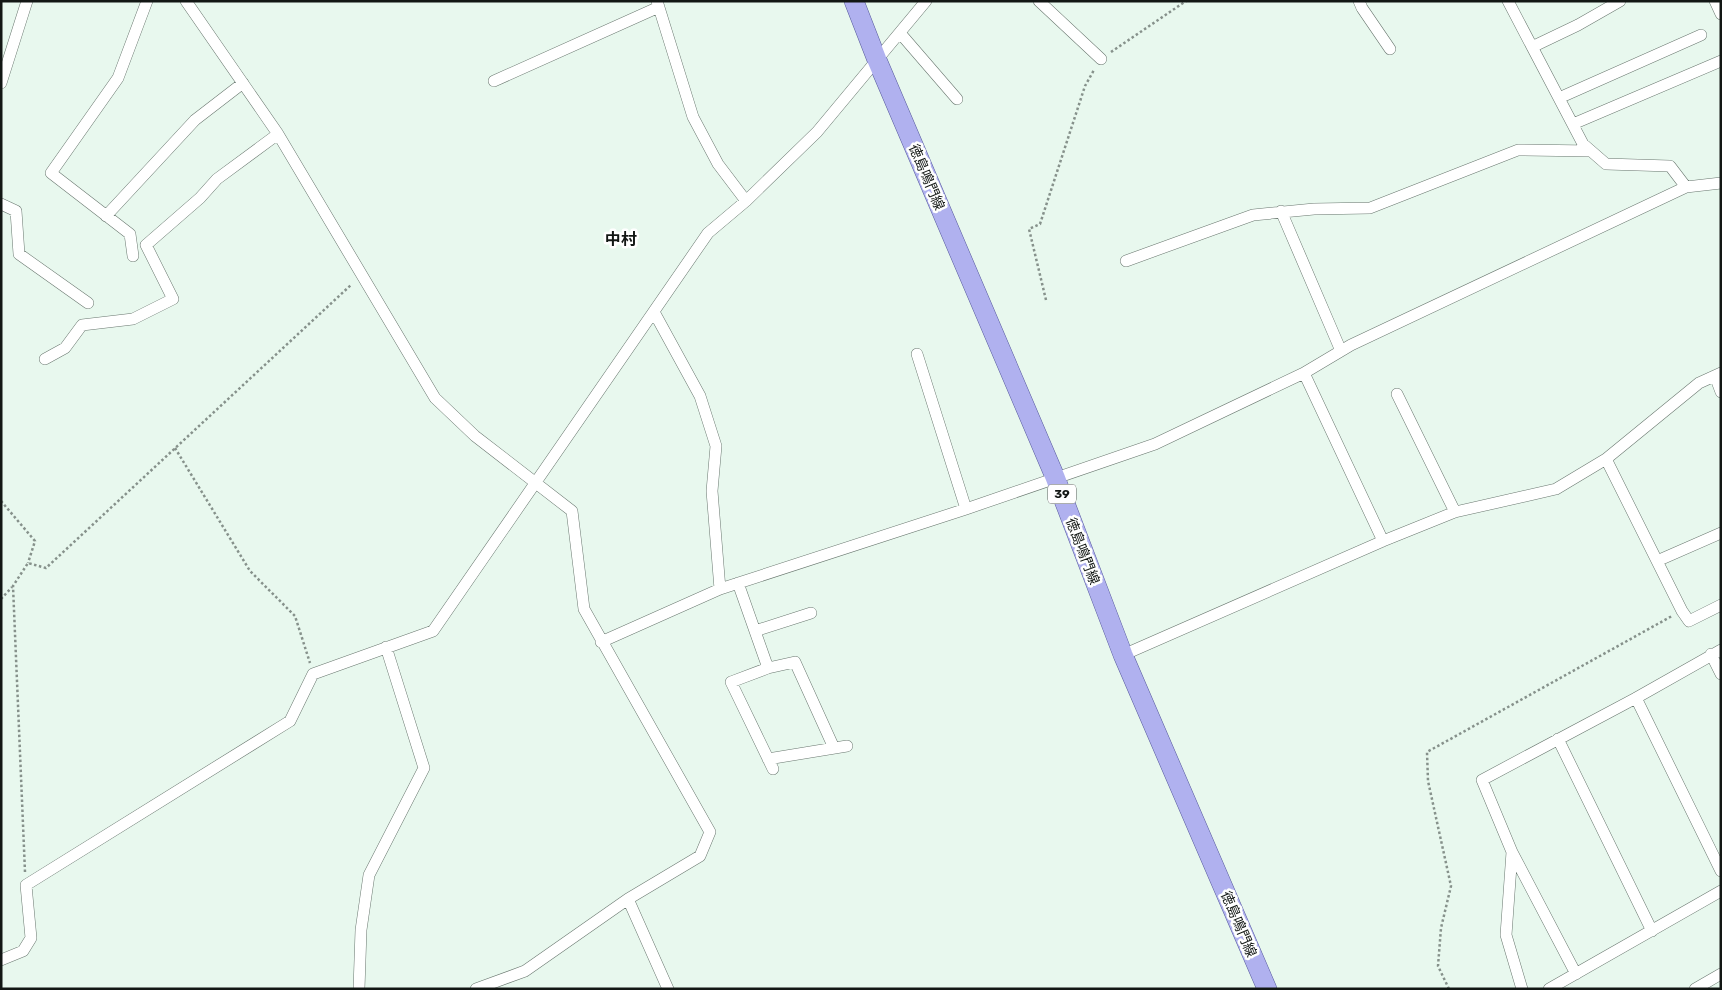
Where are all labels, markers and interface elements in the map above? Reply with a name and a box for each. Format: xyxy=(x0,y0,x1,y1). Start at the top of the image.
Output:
street label: 徳島鳴門線 xyxy=(905,142,948,213)
district label: 中村 xyxy=(605,230,637,249)
road number: 39 xyxy=(1048,484,1076,504)
street label: 徳島鳴門線 xyxy=(1062,515,1103,587)
street label: 徳島鳴門線 xyxy=(1217,889,1260,960)

